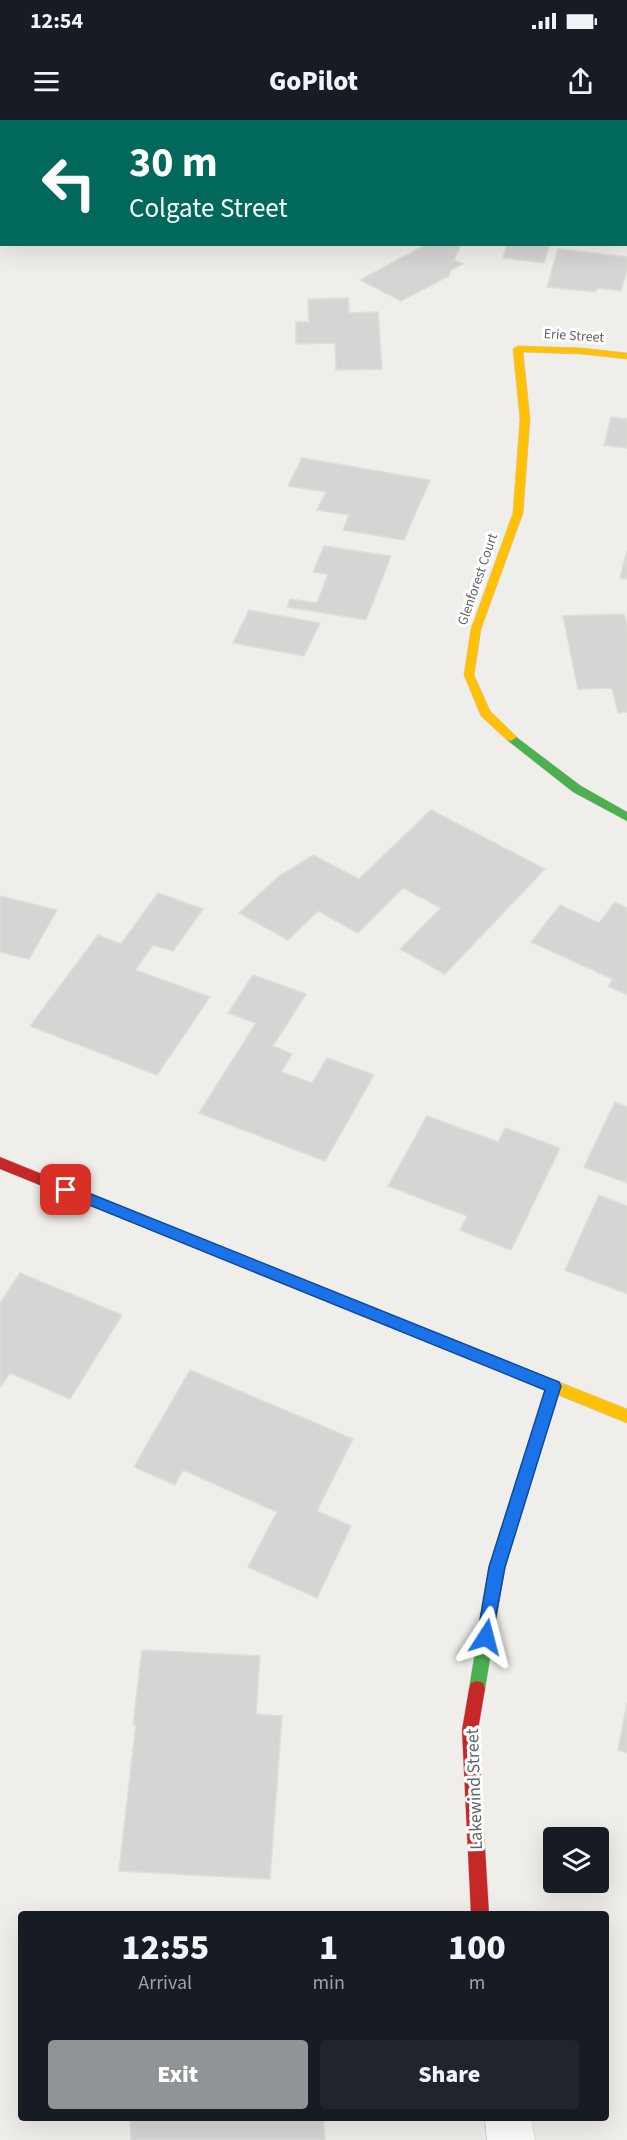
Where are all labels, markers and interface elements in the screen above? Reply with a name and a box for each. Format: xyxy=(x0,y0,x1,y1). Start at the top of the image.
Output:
text: 12:54 xyxy=(30,5,83,37)
text: GoPilot xyxy=(269,62,358,101)
icon: menu xyxy=(30,65,63,98)
icon: share xyxy=(564,65,597,98)
text: 30 m xyxy=(129,133,218,193)
icon: left xyxy=(30,144,108,222)
text: Colgate Street xyxy=(129,189,288,228)
street label: Erie Street xyxy=(543,324,605,348)
street label: Glenforest Court xyxy=(453,530,503,628)
pin xyxy=(40,1164,91,1215)
icon: arrive xyxy=(49,1173,82,1206)
position arrow xyxy=(454,1605,518,1669)
street label: Lakewind Street xyxy=(460,1728,489,1850)
map controls xyxy=(543,1827,609,1893)
button: layers xyxy=(543,1827,609,1893)
text: 12:55 xyxy=(121,1922,209,1973)
text: 1 xyxy=(319,1922,338,1973)
text: 100 xyxy=(448,1922,506,1973)
text: Arrival xyxy=(138,1969,192,1997)
text: min xyxy=(312,1969,345,1997)
text: m xyxy=(469,1969,485,1997)
button: Exit xyxy=(48,2040,308,2109)
button: Share xyxy=(320,2040,579,2109)

